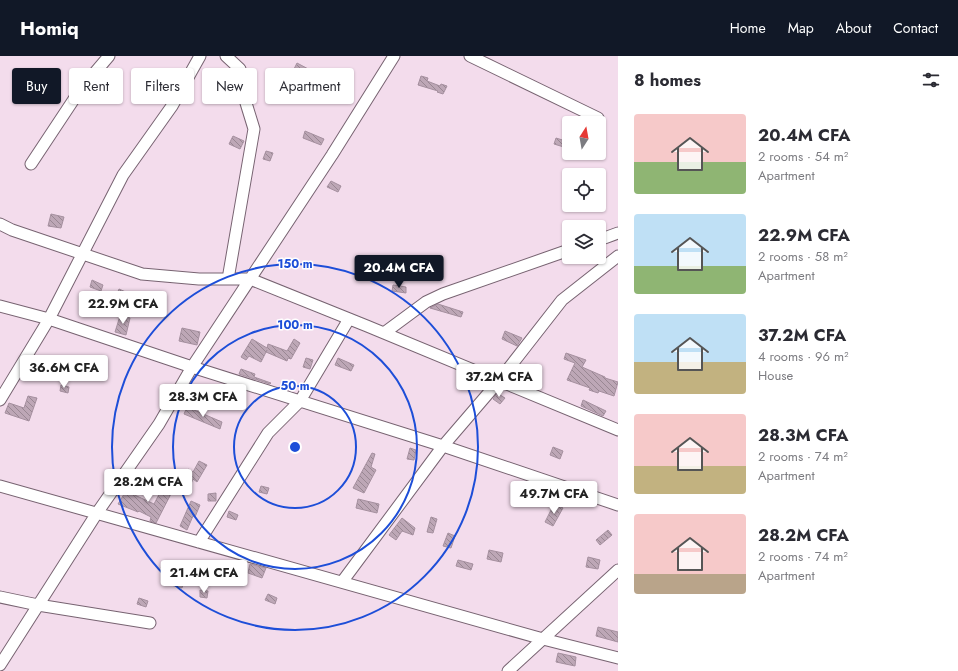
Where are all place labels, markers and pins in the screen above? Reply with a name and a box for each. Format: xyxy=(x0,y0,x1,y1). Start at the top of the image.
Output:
pin: 20.4M CFA xyxy=(353,255,445,289)
pin: 22.9M CFA xyxy=(77,291,169,325)
pin: 36.6M CFA xyxy=(18,355,110,389)
pin: 37.2M CFA xyxy=(453,364,545,398)
pin: 28.3M CFA xyxy=(157,384,249,418)
centre of rings xyxy=(288,440,302,454)
pin: 28.2M CFA xyxy=(102,469,194,503)
pin: 49.7M CFA xyxy=(508,481,600,515)
pin: 21.4M CFA xyxy=(158,560,250,594)

